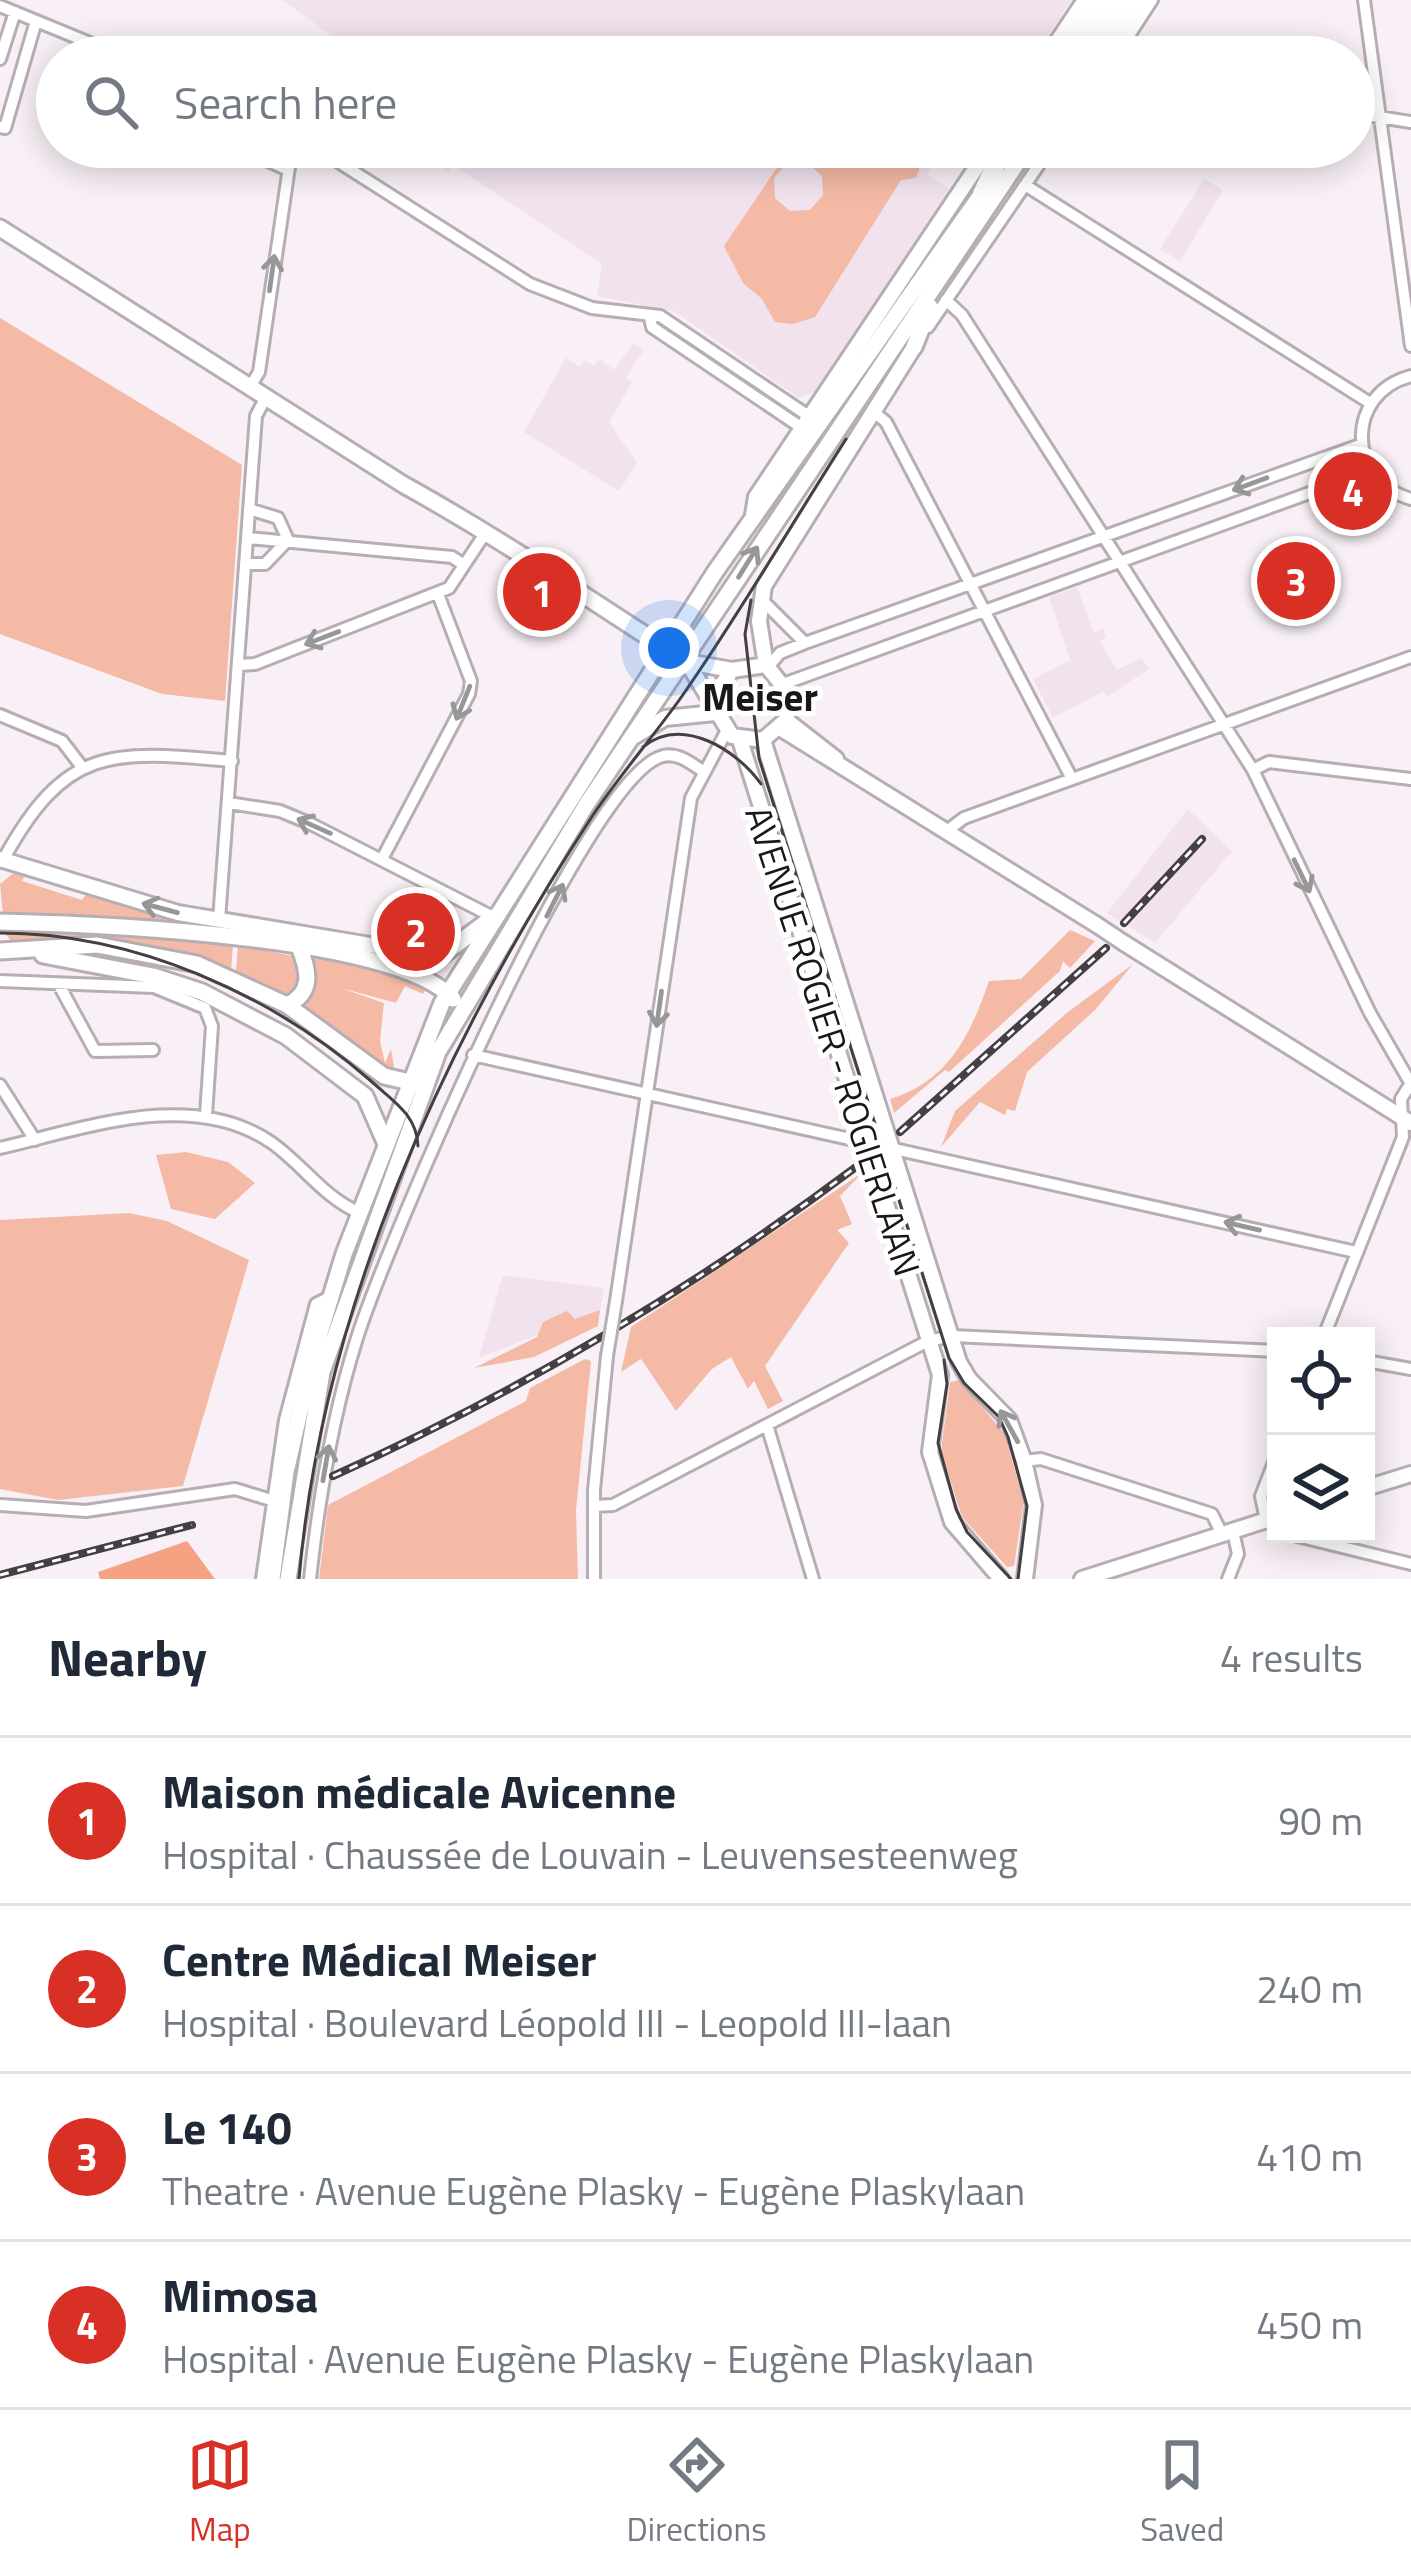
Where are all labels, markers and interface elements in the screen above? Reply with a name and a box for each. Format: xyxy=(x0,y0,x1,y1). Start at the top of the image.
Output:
search box xyxy=(36,36,1375,168)
text: Search here xyxy=(174,68,397,136)
icon: search xyxy=(78,69,144,135)
one-way arrow xyxy=(261,254,283,293)
pin: 4 xyxy=(1314,446,1392,536)
one-way arrow xyxy=(1232,475,1269,496)
pin: 3 xyxy=(1257,536,1335,626)
one-way arrow xyxy=(736,546,760,580)
pin: 1 xyxy=(503,547,581,637)
your location xyxy=(639,618,699,678)
one-way arrow xyxy=(304,629,341,651)
district label: Meiser xyxy=(702,667,818,726)
one-way arrow xyxy=(451,684,472,721)
street label: AVENUE ROGIER - ROGIERLAAN xyxy=(731,799,935,1283)
one-way arrow xyxy=(296,813,332,835)
one-way arrow xyxy=(1292,857,1314,893)
one-way arrow xyxy=(545,883,568,919)
pin: 2 xyxy=(377,887,455,977)
one-way arrow xyxy=(142,895,180,917)
one-way arrow xyxy=(647,989,670,1028)
one-way arrow xyxy=(1224,1214,1262,1237)
map controls xyxy=(1267,1327,1375,1543)
button: locate xyxy=(1267,1327,1375,1435)
one-way arrow xyxy=(997,1409,1020,1444)
button: layers xyxy=(1267,1435,1375,1543)
one-way arrow xyxy=(315,1444,338,1483)
text: Nearby xyxy=(48,1618,207,1696)
text: 4 results xyxy=(1220,1628,1363,1687)
text: Maison médicale Avicenne xyxy=(162,1757,676,1825)
text: 1 xyxy=(76,1791,98,1850)
text: 90 m xyxy=(1278,1791,1363,1850)
text: Hospital · Chaussée de Louvain - Leuvensesteenweg xyxy=(162,1825,1018,1884)
text: Centre Médical Meiser xyxy=(162,1925,596,1993)
text: 2 xyxy=(76,1959,98,2018)
text: 240 m xyxy=(1256,1959,1363,2018)
text: Hospital · Boulevard Léopold III - Leopold III-laan xyxy=(162,1993,952,2052)
text: Le 140 xyxy=(162,2093,292,2161)
text: 3 xyxy=(76,2127,98,2186)
text: 410 m xyxy=(1256,2127,1363,2186)
text: Theatre · Avenue Eugène Plasky - Eugène Plaskylaan xyxy=(162,2161,1025,2220)
text: Mimosa xyxy=(162,2261,318,2329)
text: 4 xyxy=(76,2295,98,2354)
text: 450 m xyxy=(1256,2295,1363,2354)
text: Hospital · Avenue Eugène Plasky - Eugène Plaskylaan xyxy=(162,2329,1034,2388)
tab: Map xyxy=(187,2432,253,2554)
tab: Directions xyxy=(627,2432,766,2554)
tab: Saved xyxy=(1140,2432,1224,2554)

